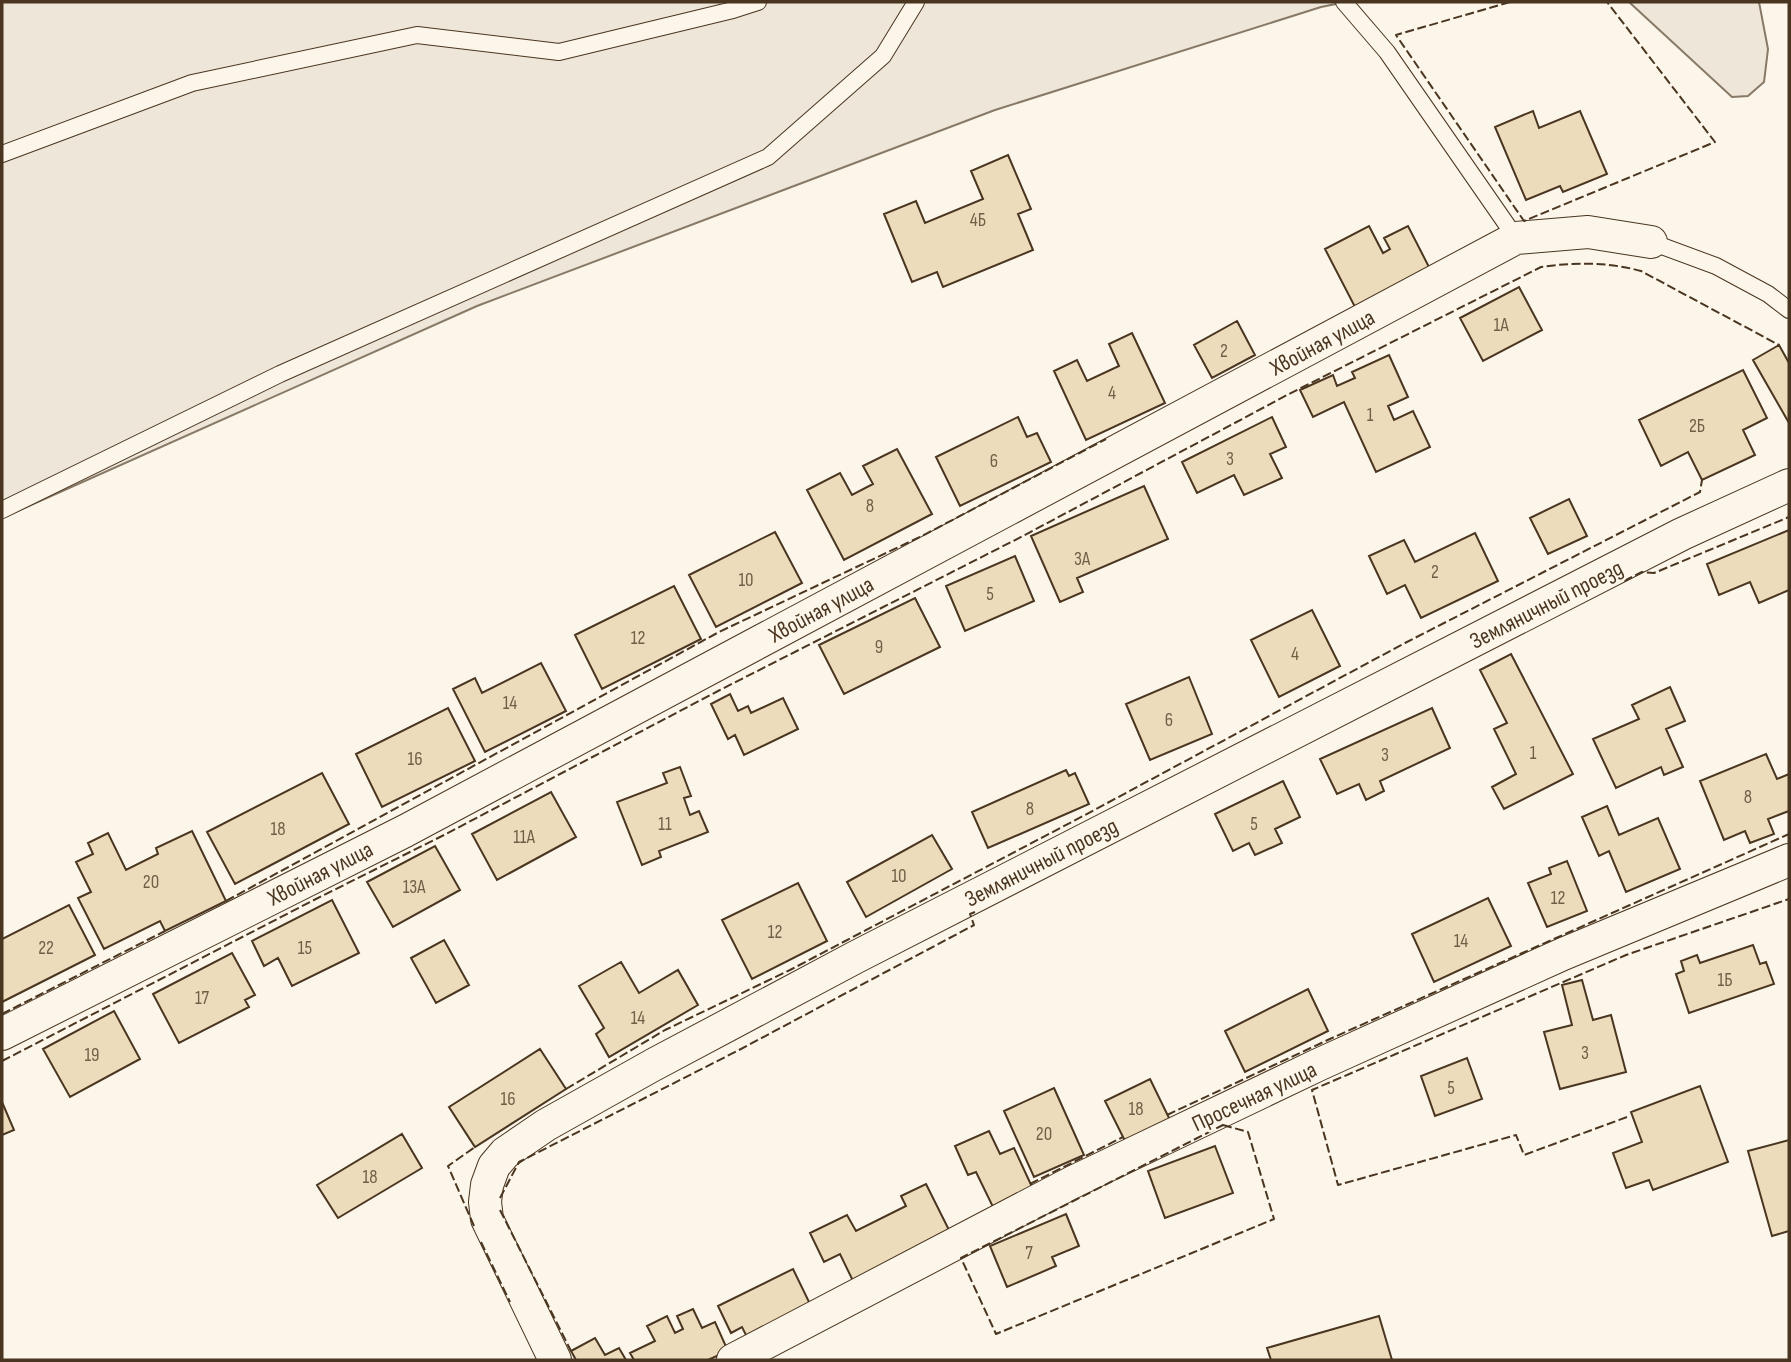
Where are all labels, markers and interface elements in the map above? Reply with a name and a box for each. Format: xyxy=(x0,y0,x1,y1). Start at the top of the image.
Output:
house number: 4Б xyxy=(970,209,986,232)
street label: Хвойная улица xyxy=(1264,304,1380,383)
house number: 1А xyxy=(1493,314,1509,337)
house number: 2 xyxy=(1220,340,1228,363)
house number: 4 xyxy=(1108,382,1116,405)
house number: 1 xyxy=(1367,404,1374,427)
house number: 2Б xyxy=(1689,415,1705,438)
house number: 3 xyxy=(1226,448,1234,471)
house number: 6 xyxy=(990,450,998,473)
house number: 8 xyxy=(866,495,874,518)
house number: 3А xyxy=(1074,548,1091,571)
street label: Земляничный проезд xyxy=(1465,554,1628,656)
house number: 2 xyxy=(1431,561,1439,584)
house number: 10 xyxy=(738,569,754,592)
street label: Хвойная улица xyxy=(763,571,879,650)
house number: 5 xyxy=(986,583,994,606)
house number: 12 xyxy=(631,627,645,650)
house number: 9 xyxy=(875,636,883,659)
house number: 4 xyxy=(1291,643,1299,666)
house number: 14 xyxy=(503,692,517,715)
house number: 6 xyxy=(1165,709,1173,732)
house number: 1 xyxy=(1530,742,1537,765)
house number: 3 xyxy=(1381,744,1389,767)
house number: 16 xyxy=(408,748,422,771)
house number: 8 xyxy=(1744,786,1752,809)
house number: 8 xyxy=(1026,798,1034,821)
street label: Земляничный проезд xyxy=(960,812,1123,914)
house number: 11 xyxy=(658,813,672,836)
house number: 5 xyxy=(1250,813,1258,836)
house number: 18 xyxy=(271,818,285,841)
house number: 11А xyxy=(513,826,536,849)
street label: Хвойная улица xyxy=(262,835,378,913)
house number: 10 xyxy=(891,865,907,888)
house number: 20 xyxy=(143,871,159,894)
house number: 13А xyxy=(403,876,426,899)
house number: 12 xyxy=(1551,887,1565,910)
house number: 12 xyxy=(768,921,782,944)
house number: 14 xyxy=(1454,930,1468,953)
house number: 22 xyxy=(38,937,54,960)
house number: 15 xyxy=(298,937,312,960)
house number: 1Б xyxy=(1717,969,1733,992)
house number: 17 xyxy=(195,987,210,1010)
house number: 14 xyxy=(631,1007,645,1030)
house number: 3 xyxy=(1581,1042,1589,1065)
house number: 19 xyxy=(84,1044,100,1067)
street label: Просечная улица xyxy=(1188,1056,1321,1138)
house number: 5 xyxy=(1447,1077,1455,1100)
house number: 16 xyxy=(501,1088,515,1111)
house number: 18 xyxy=(1129,1098,1143,1121)
house number: 20 xyxy=(1036,1123,1052,1146)
house number: 18 xyxy=(363,1166,377,1189)
house number: 7 xyxy=(1025,1242,1033,1265)

